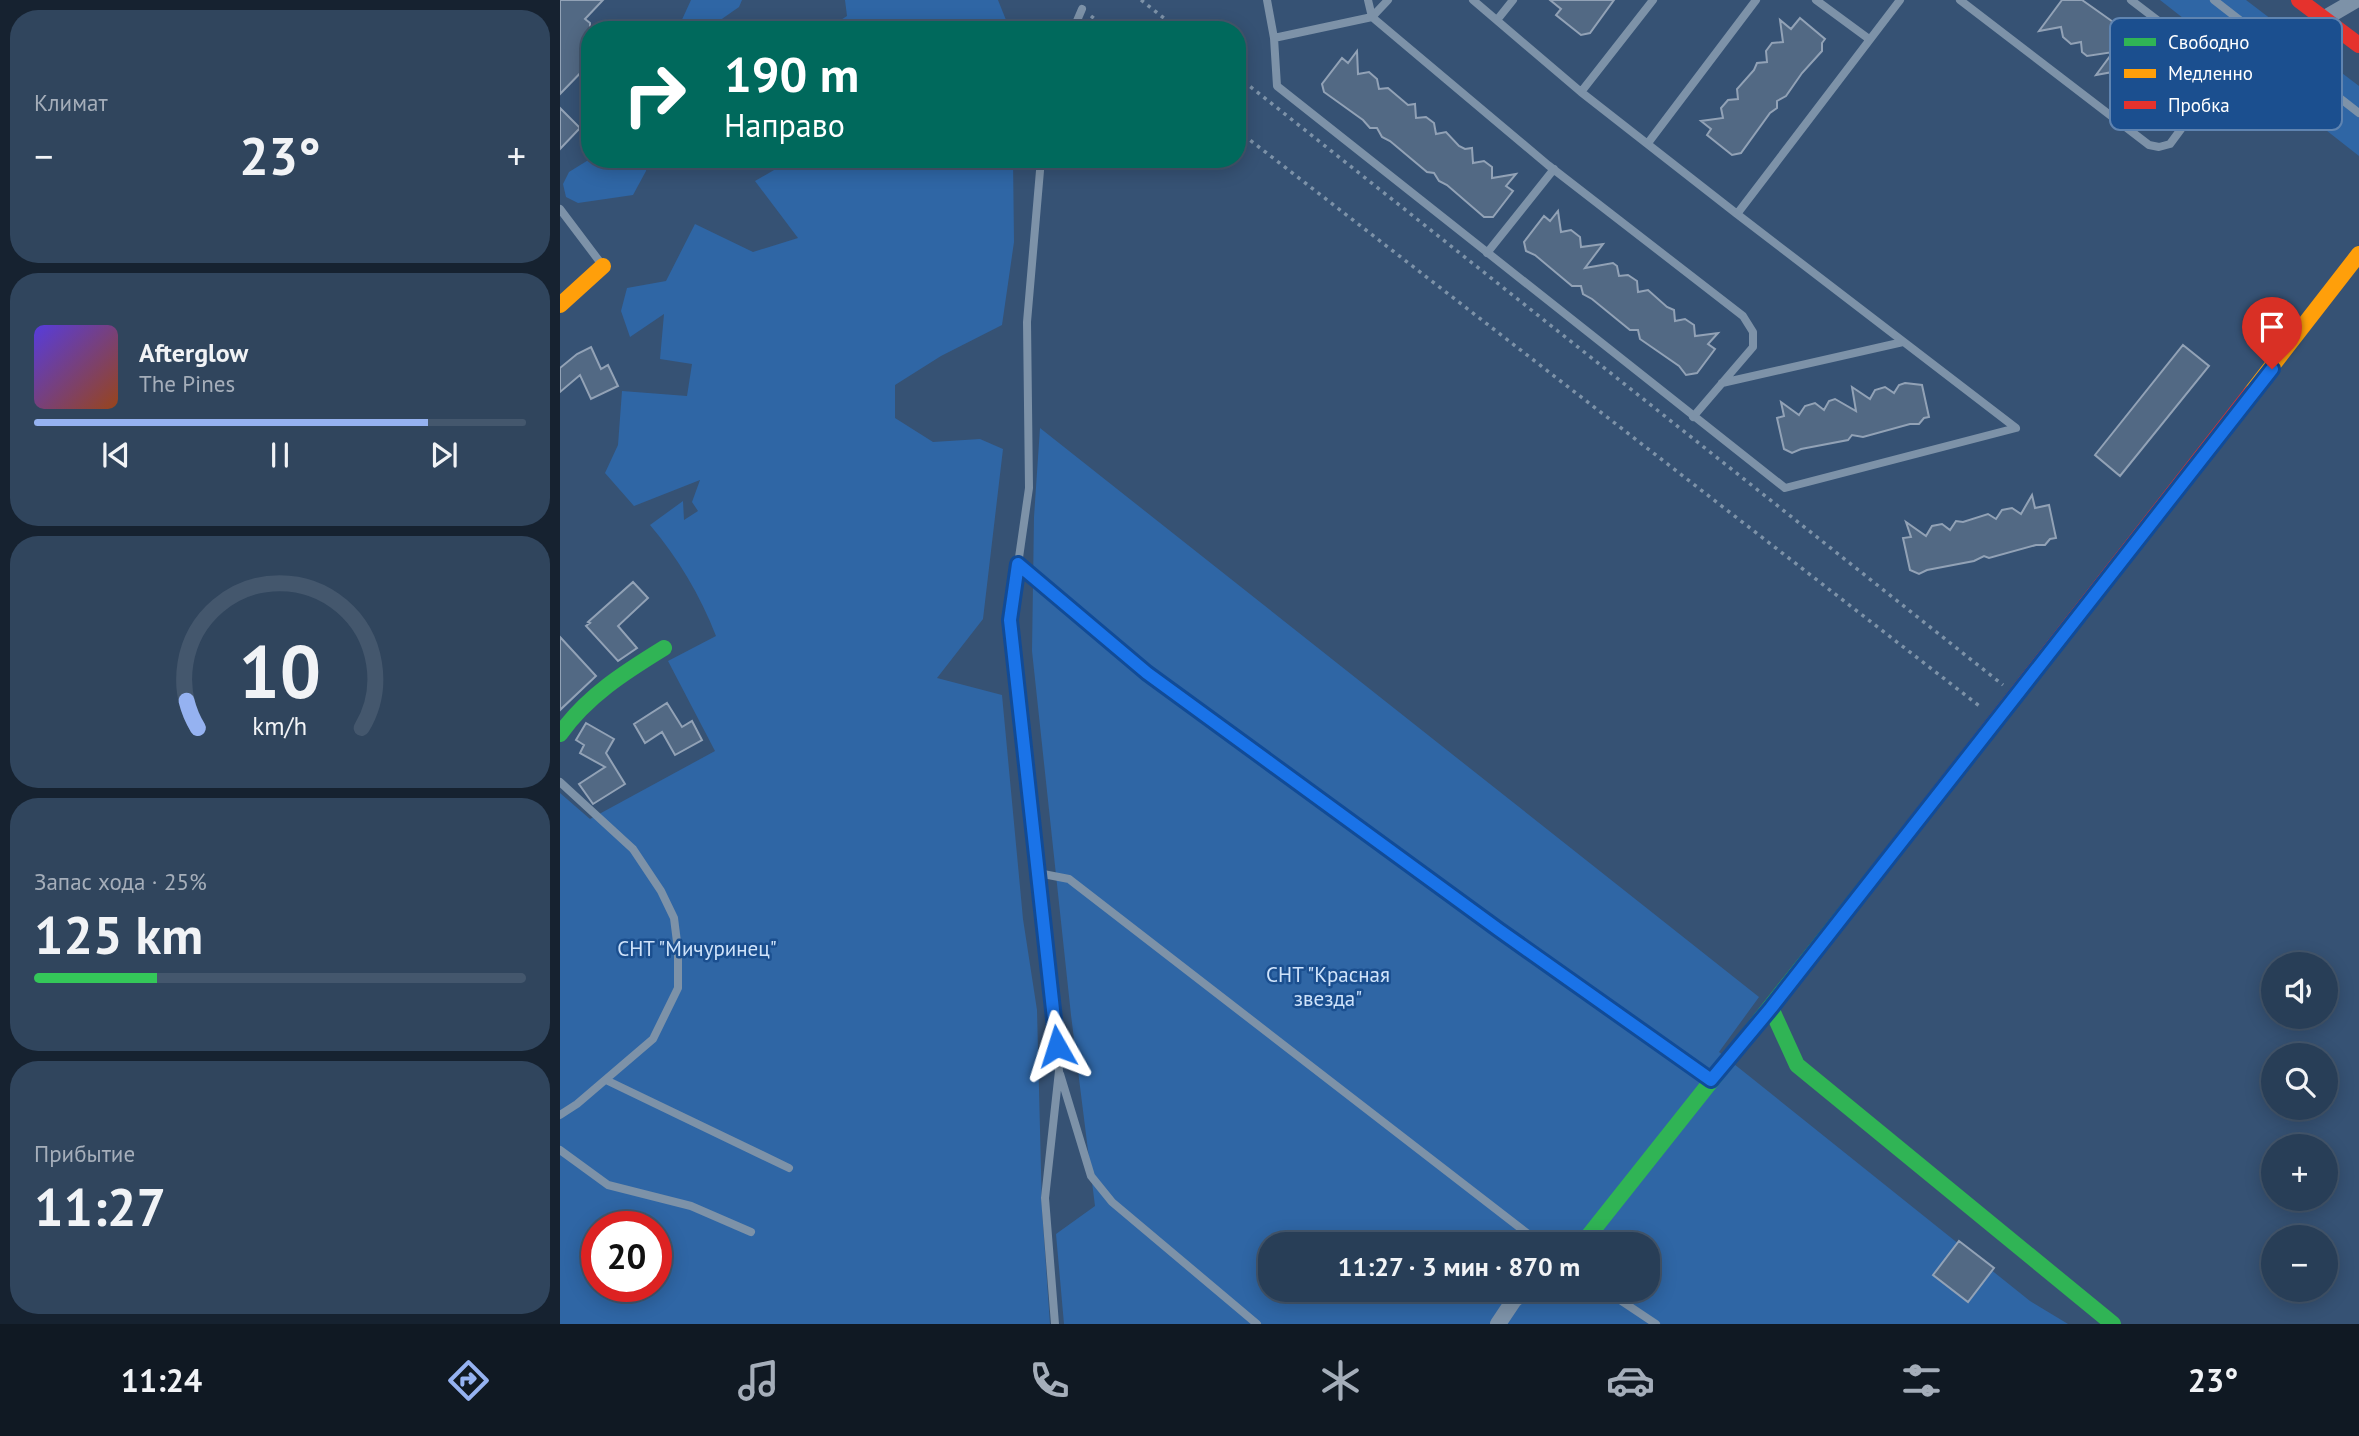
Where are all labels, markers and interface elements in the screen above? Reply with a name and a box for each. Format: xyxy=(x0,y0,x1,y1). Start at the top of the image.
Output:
legend xyxy=(2110,18,2342,130)
text: Свободно xyxy=(2168,30,2250,54)
text: 190 m xyxy=(724,42,859,106)
icon: right xyxy=(609,49,700,140)
text: Медленно xyxy=(2168,61,2253,85)
text: Климат xyxy=(34,88,108,117)
text: Пробка xyxy=(2168,93,2230,117)
text: Направо xyxy=(724,104,845,146)
text: 23° xyxy=(239,122,321,189)
text: − xyxy=(34,131,53,180)
text: + xyxy=(507,131,526,180)
pin xyxy=(2242,297,2302,369)
icon: arrive xyxy=(2253,308,2291,346)
text: Afterglow xyxy=(139,336,248,369)
text: The Pines xyxy=(139,369,235,398)
icon: previous xyxy=(97,436,135,474)
icon: pause xyxy=(261,436,299,474)
icon: next xyxy=(425,436,463,474)
text: 10 xyxy=(239,624,321,718)
text: km/h xyxy=(253,710,307,742)
text: Запас хода · 25% xyxy=(34,867,207,896)
text: 125 km xyxy=(34,901,203,968)
park label: СНТ "Мичуринец" xyxy=(617,935,777,962)
map controls xyxy=(2261,952,2338,1302)
button: sound xyxy=(2261,952,2338,1029)
park label: СНТ "Красная звезда" xyxy=(1266,961,1390,1012)
position arrow xyxy=(1020,1009,1094,1083)
button: search xyxy=(2261,1043,2338,1120)
button: + xyxy=(2261,1134,2338,1211)
text: Прибытие xyxy=(34,1139,135,1168)
text: 11:27 xyxy=(34,1173,166,1240)
speed limit sign: 20 xyxy=(581,1211,672,1302)
button: − xyxy=(2261,1225,2338,1302)
text: 11:27 · 3 мин · 870 m xyxy=(1338,1250,1580,1283)
icon: directions xyxy=(444,1356,493,1405)
icon: music xyxy=(734,1356,783,1405)
icon: phone xyxy=(1025,1356,1074,1405)
icon: climate xyxy=(1316,1356,1365,1405)
icon: car xyxy=(1606,1356,1655,1405)
icon: filters xyxy=(1897,1356,1946,1405)
text: 11:24 xyxy=(121,1359,202,1401)
text: 23° xyxy=(2188,1359,2238,1401)

